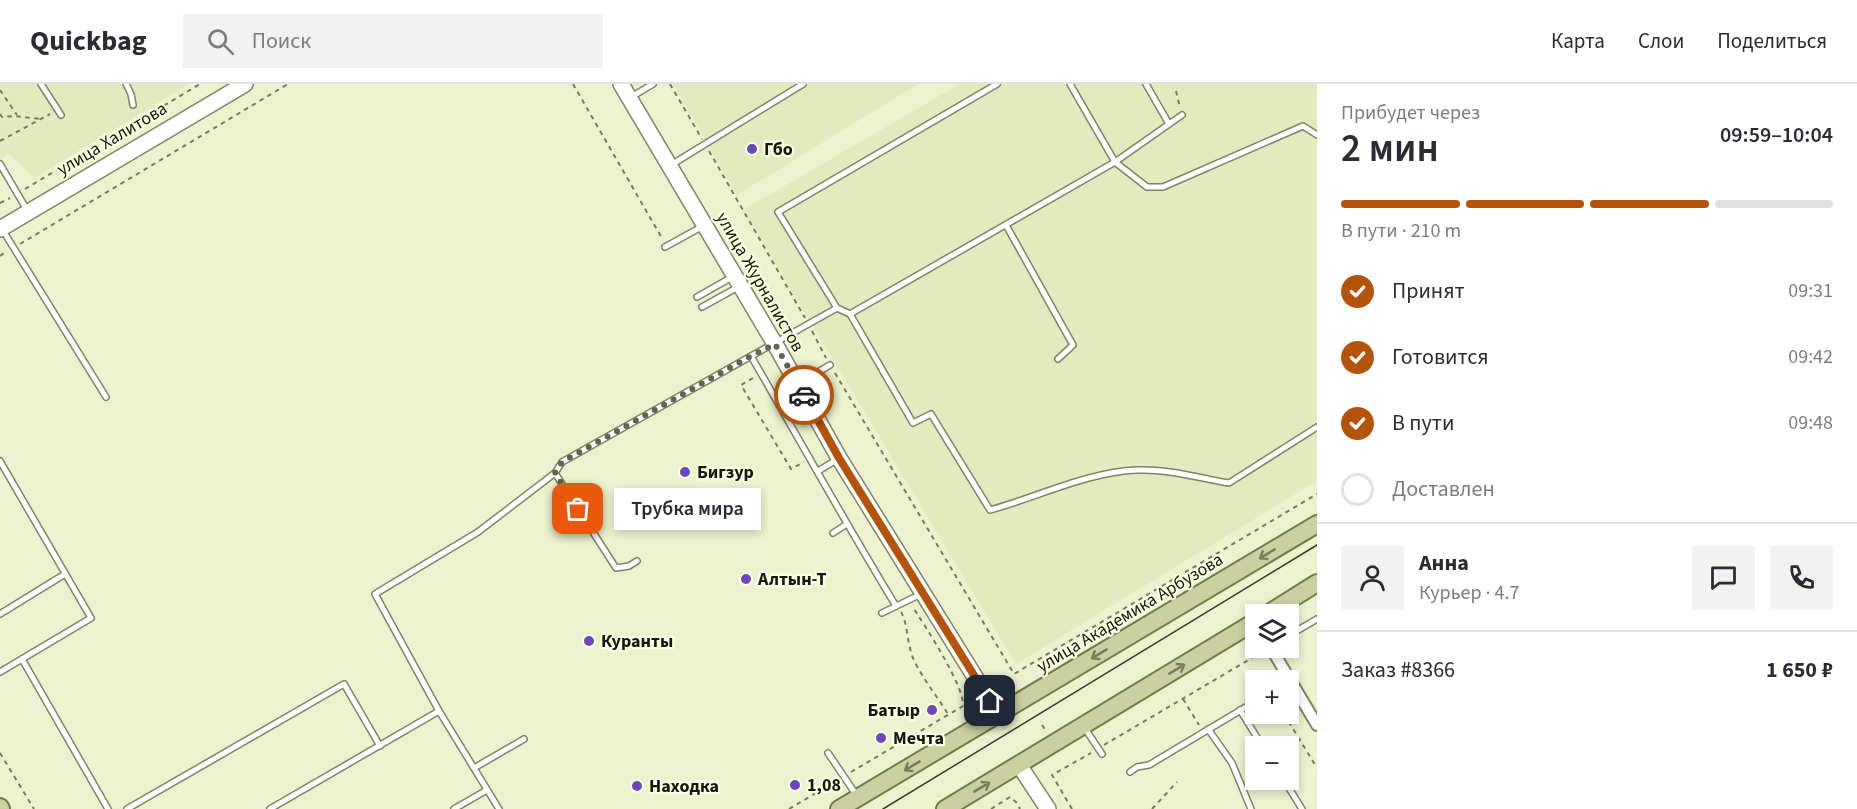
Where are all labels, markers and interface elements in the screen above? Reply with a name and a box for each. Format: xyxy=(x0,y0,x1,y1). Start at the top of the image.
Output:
search box xyxy=(183,14,603,68)
text: Quickbag xyxy=(30,21,147,61)
icon: search xyxy=(204,25,237,58)
text: Поиск xyxy=(252,25,311,57)
text: Карта xyxy=(1551,26,1605,56)
text: Слои xyxy=(1638,26,1684,56)
text: Поделиться xyxy=(1717,26,1827,56)
street label: улица Халитова xyxy=(52,96,172,182)
text: Прибудет через xyxy=(1341,99,1480,127)
text: 09:59–10:04 xyxy=(1720,119,1833,151)
text: 2 мин xyxy=(1341,121,1439,177)
place label: Гбо xyxy=(764,137,793,162)
marker: Гбо xyxy=(745,142,759,156)
street label: улица Журналистов xyxy=(710,207,810,357)
text: В пути · 210 m xyxy=(1341,217,1461,245)
icon: check xyxy=(1341,275,1374,308)
text: Принят xyxy=(1392,275,1465,307)
text: 09:31 xyxy=(1788,277,1833,305)
icon: check xyxy=(1341,341,1374,374)
text: Готовится xyxy=(1392,341,1489,373)
text: 09:42 xyxy=(1788,343,1833,371)
courier xyxy=(774,365,834,425)
icon: car xyxy=(788,379,821,412)
icon: check xyxy=(1341,407,1374,440)
text: В пути xyxy=(1392,407,1454,439)
text: 09:48 xyxy=(1788,409,1833,437)
place label: Бигзур xyxy=(697,460,754,485)
marker: Бигзур xyxy=(678,465,692,479)
text: Доставлен xyxy=(1392,473,1495,505)
pin xyxy=(552,483,603,534)
callout: Трубка мира xyxy=(614,488,761,530)
icon: bag xyxy=(561,492,594,525)
text: Трубка мира xyxy=(631,495,744,523)
button: person xyxy=(1341,546,1404,609)
button: chat xyxy=(1692,546,1755,609)
button: phone xyxy=(1770,546,1833,609)
street label: улица Академика Арбузова xyxy=(1032,547,1228,679)
text: Анна xyxy=(1419,547,1469,579)
one-way arrow xyxy=(1259,548,1276,560)
place label: Алтын-Т xyxy=(757,567,827,592)
marker: Алтын-Т xyxy=(739,572,753,586)
text: Курьер · 4.7 xyxy=(1419,579,1519,607)
map controls xyxy=(1245,604,1299,790)
button: layers xyxy=(1245,604,1299,658)
place label: Куранты xyxy=(601,629,673,654)
marker: Куранты xyxy=(582,634,596,648)
one-way arrow xyxy=(1091,648,1108,660)
text: Заказ #8366 xyxy=(1341,654,1455,686)
text: 1 650 ₽ xyxy=(1766,654,1833,686)
one-way arrow xyxy=(1168,663,1185,676)
button: + xyxy=(1245,670,1299,724)
pin xyxy=(964,675,1015,726)
icon: home xyxy=(973,684,1006,717)
place label: Батыр xyxy=(868,698,920,723)
marker: Батыр xyxy=(925,703,939,717)
place label: Мечта xyxy=(893,726,944,751)
marker: Мечта xyxy=(874,731,888,745)
button: − xyxy=(1245,736,1299,790)
one-way arrow xyxy=(904,760,921,772)
place label: 1,08 xyxy=(807,773,841,798)
place label: Находка xyxy=(649,774,719,799)
marker: 1,08 xyxy=(788,778,802,792)
marker: Находка xyxy=(630,779,644,793)
one-way arrow xyxy=(973,780,990,792)

